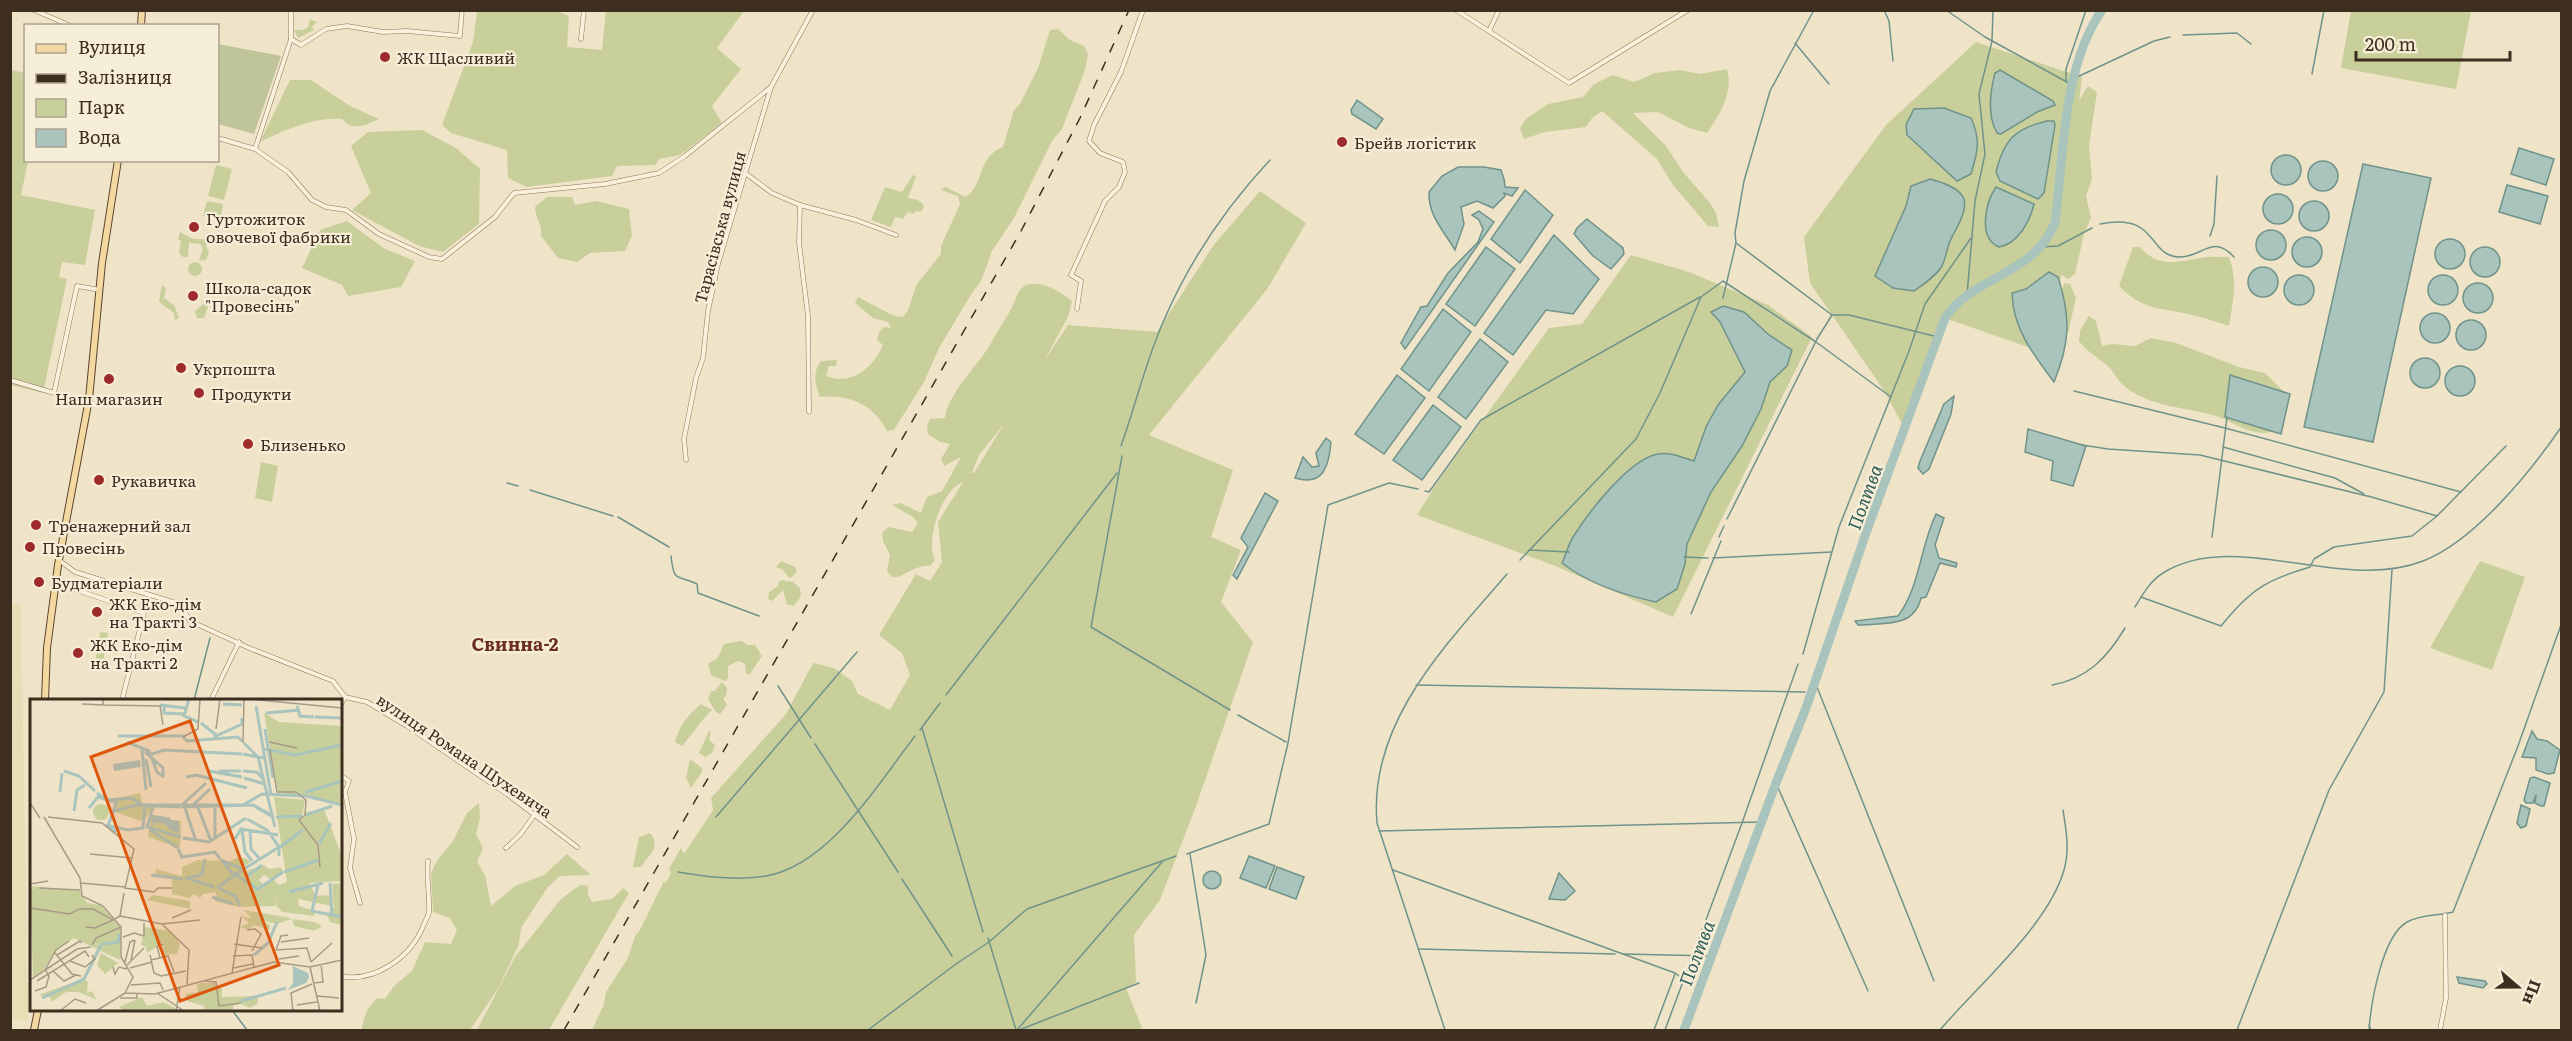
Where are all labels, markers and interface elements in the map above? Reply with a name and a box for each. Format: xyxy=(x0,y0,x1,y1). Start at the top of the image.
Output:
legend xyxy=(24,24,219,162)
scale bar xyxy=(2356,24,2510,62)
text: 200 m xyxy=(2365,30,2416,57)
text: Вулиця xyxy=(78,33,146,60)
place label: ЖК Щасливий xyxy=(397,45,515,69)
marker: ЖК Щасливий xyxy=(378,50,392,64)
text: Залізниця xyxy=(78,63,172,90)
text: Парк xyxy=(78,93,125,120)
text: Вода xyxy=(78,123,121,150)
place label: Брейв логістик xyxy=(1354,130,1477,154)
marker: Брейв логістик xyxy=(1335,135,1349,149)
street label: Тарасівська вулиця xyxy=(687,148,751,306)
place label: Гуртожиток овочевої фабрики xyxy=(206,206,351,248)
marker: Гуртожиток овочевої фабрики xyxy=(187,220,201,234)
place label: Школа-садок "Провесінь" xyxy=(205,275,312,317)
marker: Школа-садок "Провесінь" xyxy=(186,289,200,303)
place label: Укрпошта xyxy=(193,356,276,380)
marker: Укрпошта xyxy=(174,361,188,375)
marker: Наш магазин xyxy=(102,372,116,386)
place label: Продукти xyxy=(211,381,292,405)
place label: Наш магазин xyxy=(55,386,163,410)
marker: Продукти xyxy=(192,386,206,400)
place label: Близенько xyxy=(260,432,346,456)
marker: Близенько xyxy=(241,437,255,451)
water label: Полтва xyxy=(1840,460,1889,534)
place label: Рукавичка xyxy=(111,468,197,492)
marker: Рукавичка xyxy=(92,473,106,487)
place label: Тренажерний зал xyxy=(48,513,191,537)
marker: Тренажерний зал xyxy=(29,518,43,532)
place label: Провесінь xyxy=(42,535,125,559)
marker: Провесінь xyxy=(23,540,37,554)
place label: Будматеріали xyxy=(51,570,163,594)
marker: Будматеріали xyxy=(32,575,46,589)
place label: ЖК Еко-дім на Тракті 3 xyxy=(109,591,202,633)
marker: ЖК Еко-дім на Тракті 3 xyxy=(90,605,104,619)
district label: Свинна-2 xyxy=(471,630,559,657)
place label: ЖК Еко-дім на Тракті 2 xyxy=(90,632,183,674)
marker: ЖК Еко-дім на Тракті 2 xyxy=(71,646,85,660)
street label: вулиця Романа Шухевича xyxy=(372,687,558,823)
inset map xyxy=(30,699,342,1011)
water label: Полтва xyxy=(1671,916,1721,990)
north arrow xyxy=(2488,957,2548,1017)
text: Пн xyxy=(2518,977,2549,1008)

